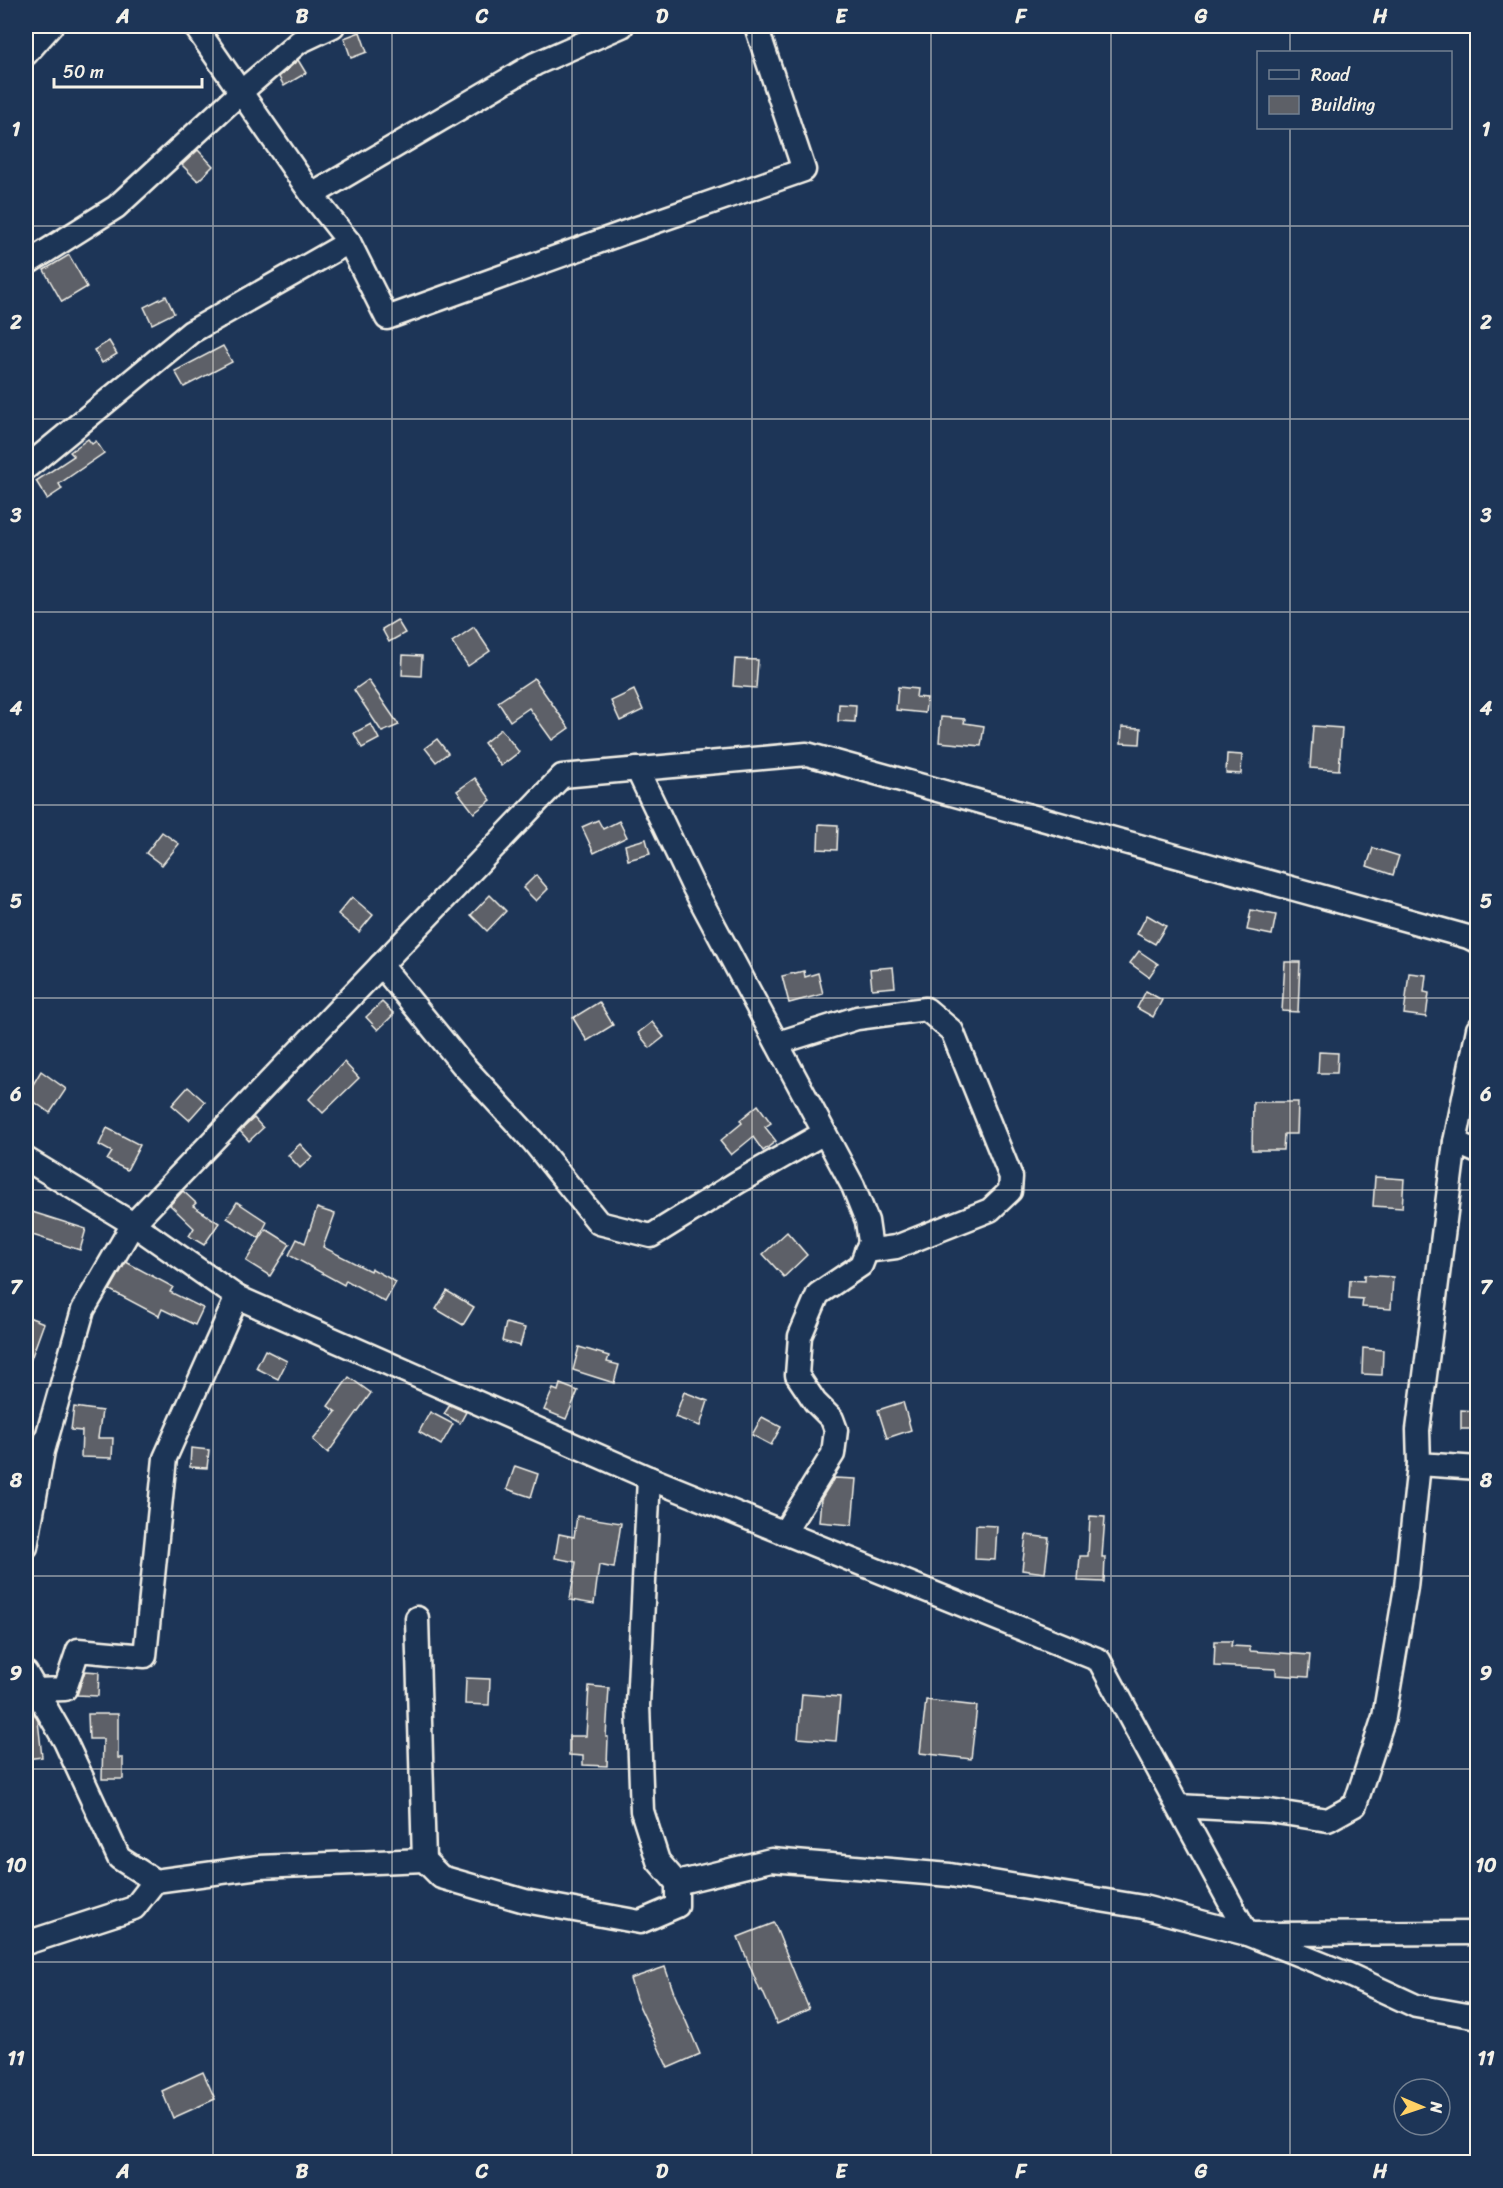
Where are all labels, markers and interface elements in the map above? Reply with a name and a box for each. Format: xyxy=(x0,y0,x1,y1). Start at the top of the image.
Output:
text: A xyxy=(115,0,130,34)
text: B xyxy=(296,0,309,34)
text: C xyxy=(475,0,489,34)
text: D xyxy=(656,0,669,34)
text: E xyxy=(835,0,848,34)
text: F xyxy=(1015,0,1028,34)
text: G xyxy=(1194,0,1208,34)
text: H xyxy=(1372,0,1388,34)
scale bar xyxy=(54,51,202,89)
legend xyxy=(1257,51,1452,129)
text: 50 m xyxy=(63,56,104,88)
text: Road xyxy=(1311,59,1351,91)
text: Building xyxy=(1311,89,1375,121)
text: 1 xyxy=(12,112,21,147)
text: 1 xyxy=(1482,112,1491,147)
text: 2 xyxy=(9,305,22,340)
text: 2 xyxy=(1479,305,1492,340)
text: 3 xyxy=(10,498,22,533)
text: 3 xyxy=(1480,498,1492,533)
text: 4 xyxy=(9,691,23,726)
text: 4 xyxy=(1479,691,1493,726)
text: 5 xyxy=(10,884,22,919)
text: 5 xyxy=(1480,884,1492,919)
text: 6 xyxy=(9,1077,22,1112)
text: 6 xyxy=(1479,1077,1492,1112)
text: 7 xyxy=(10,1270,23,1305)
text: 7 xyxy=(1480,1270,1493,1305)
text: 8 xyxy=(9,1463,23,1498)
text: 8 xyxy=(1479,1463,1493,1498)
text: 9 xyxy=(10,1656,22,1691)
text: 9 xyxy=(1480,1656,1492,1691)
text: 10 xyxy=(5,1848,27,1883)
text: 10 xyxy=(1475,1848,1497,1883)
text: 11 xyxy=(7,2041,25,2076)
text: 11 xyxy=(1477,2041,1495,2076)
north arrow xyxy=(1392,2077,1452,2137)
text: N xyxy=(1422,2100,1451,2114)
text: A xyxy=(115,2154,130,2188)
text: B xyxy=(296,2154,309,2188)
text: C xyxy=(475,2154,489,2188)
text: D xyxy=(656,2154,669,2188)
text: E xyxy=(835,2154,848,2188)
text: F xyxy=(1015,2154,1028,2188)
text: G xyxy=(1194,2154,1208,2188)
text: H xyxy=(1372,2154,1388,2188)

